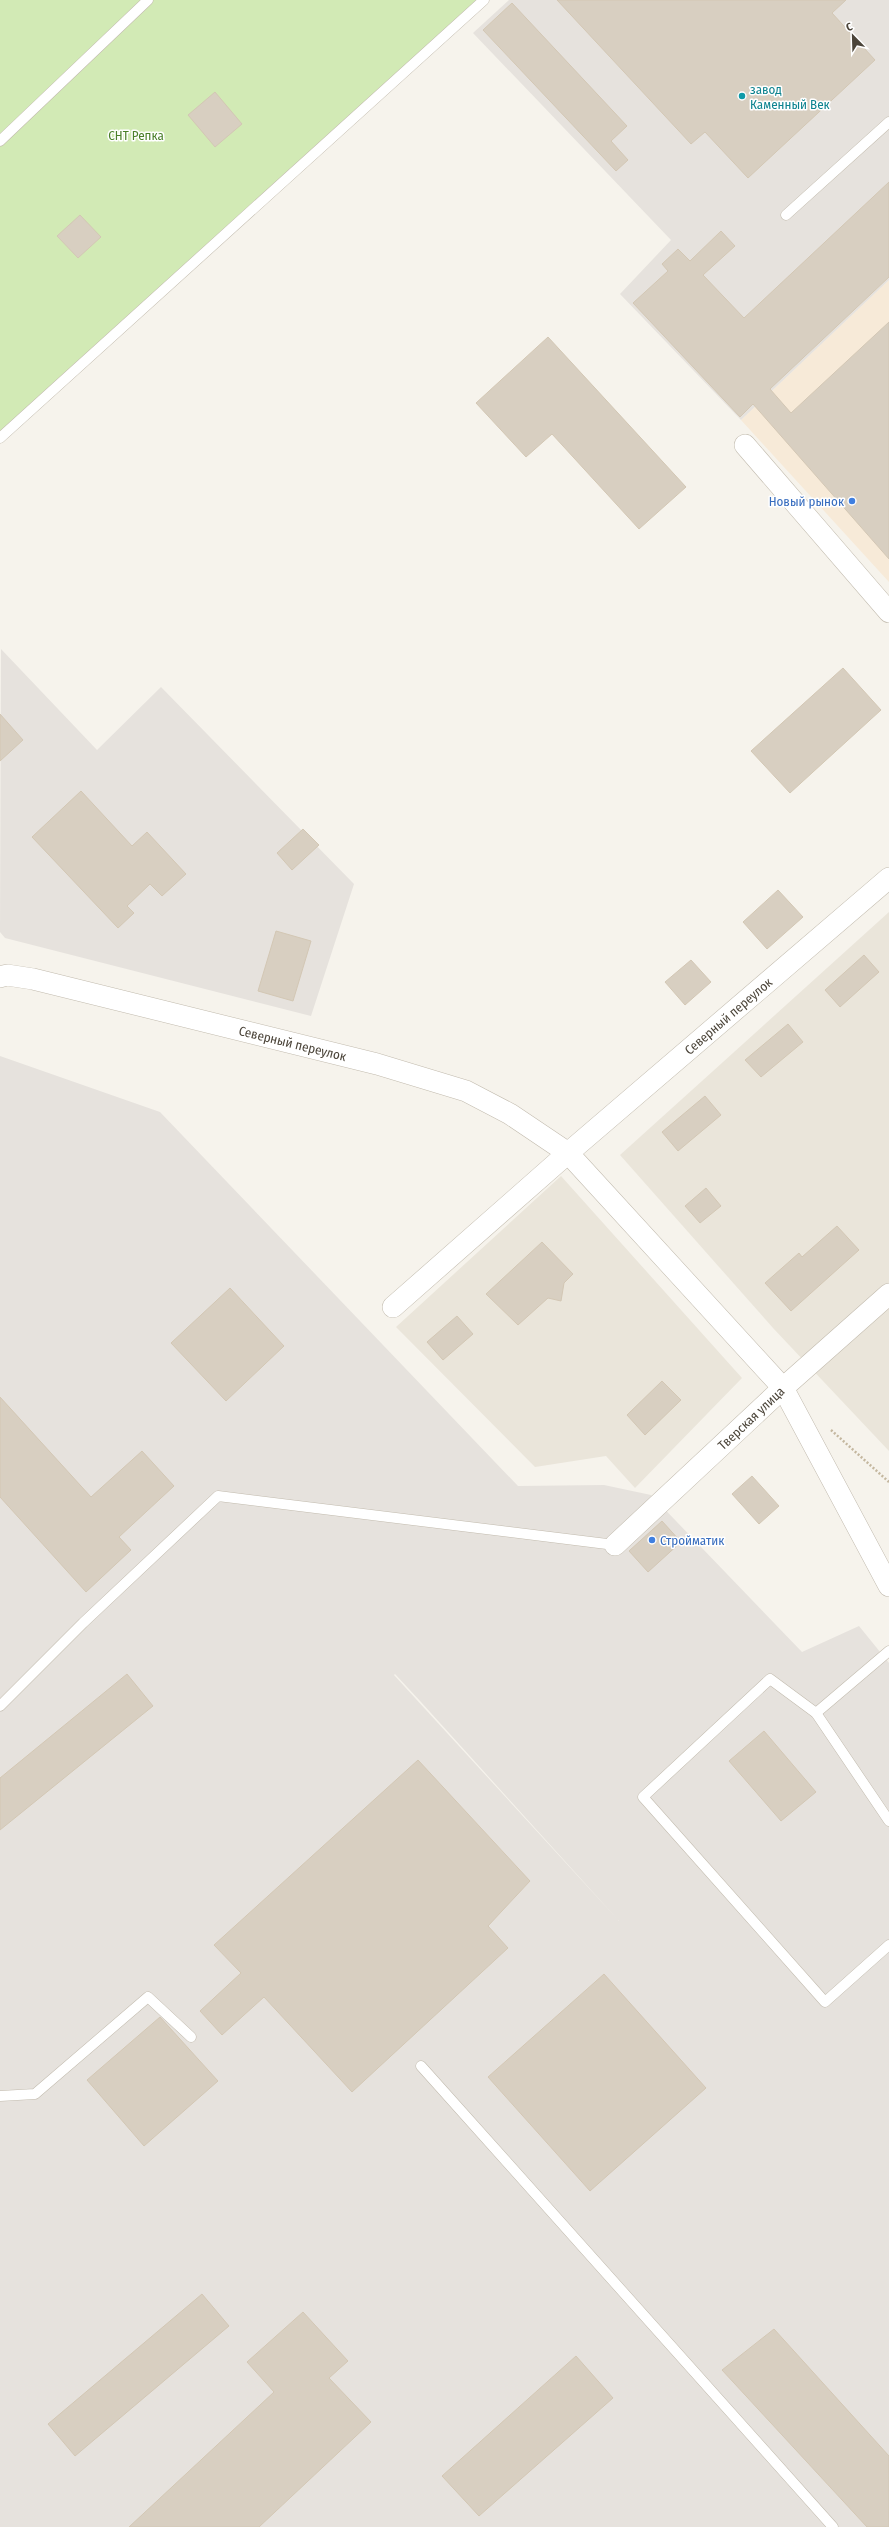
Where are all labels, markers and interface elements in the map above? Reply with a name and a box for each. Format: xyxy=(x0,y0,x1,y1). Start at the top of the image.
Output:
north arrow xyxy=(833,16,873,56)
text: С xyxy=(844,20,855,34)
place label: завод Каменный Век xyxy=(750,82,830,112)
marker: завод Каменный Век xyxy=(737,91,747,101)
park label: СНТ Репка xyxy=(108,128,164,143)
place label: Новый рынок xyxy=(769,494,844,509)
marker: Новый рынок xyxy=(847,496,857,506)
street label: Северный переулок xyxy=(681,974,775,1057)
street label: Северный переулок xyxy=(237,1023,348,1064)
street label: Тверская улица xyxy=(715,1383,787,1453)
place label: Стройматик xyxy=(660,1533,724,1548)
marker: Стройматик xyxy=(647,1535,657,1545)

